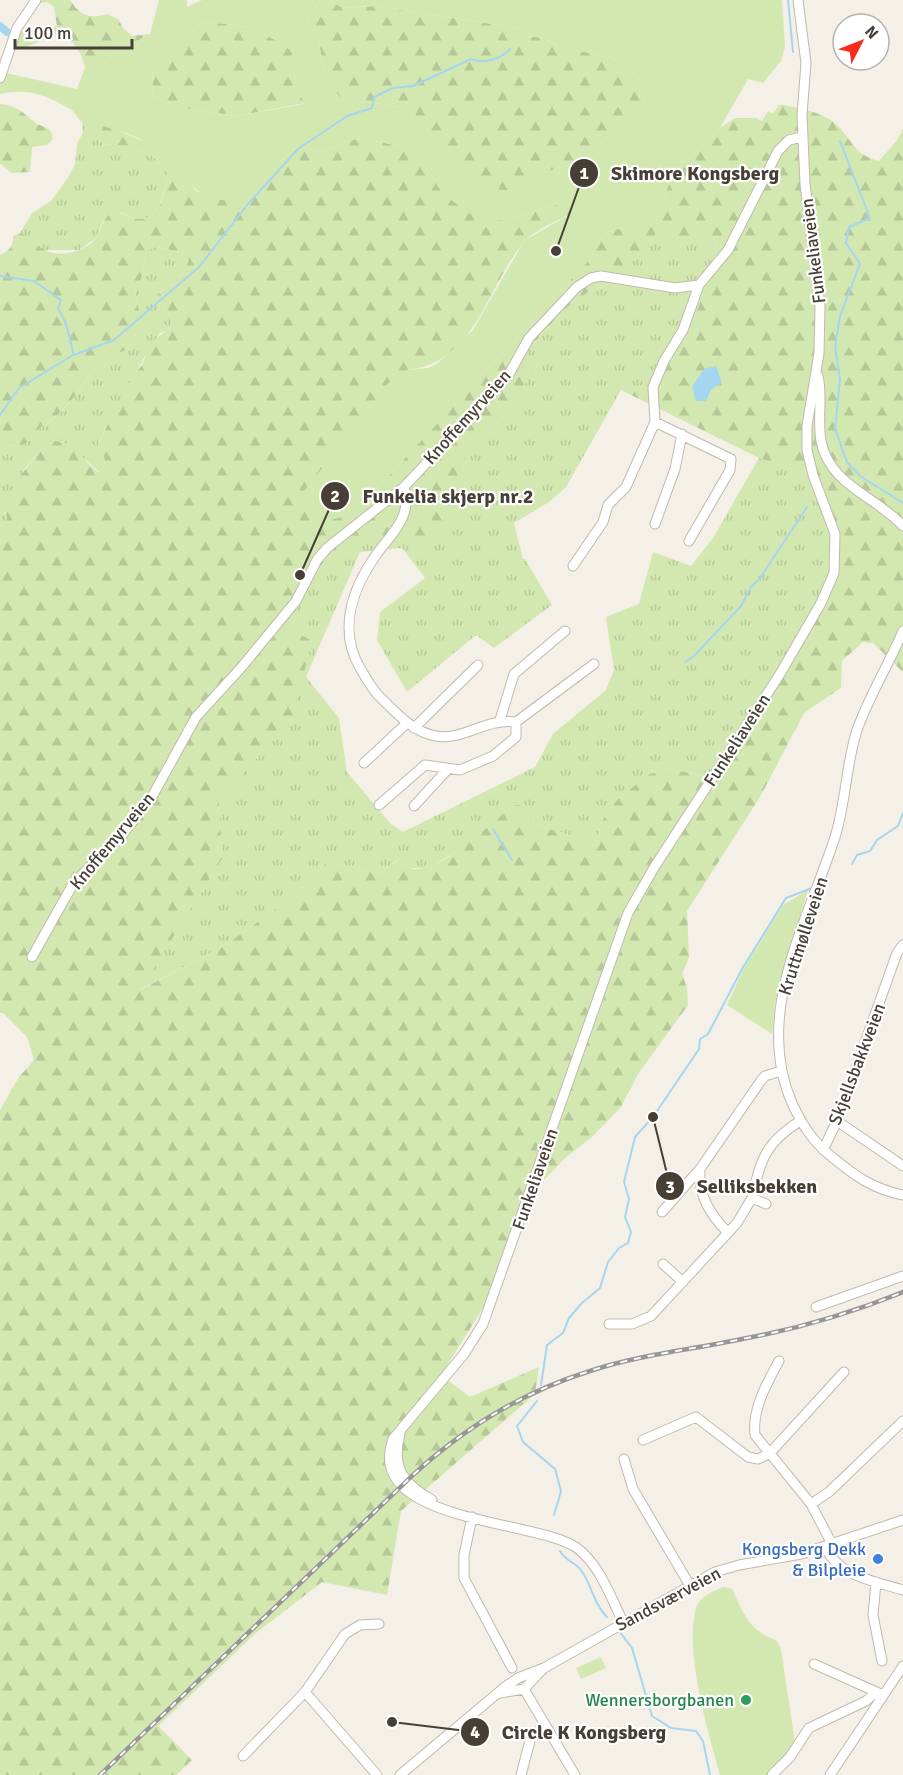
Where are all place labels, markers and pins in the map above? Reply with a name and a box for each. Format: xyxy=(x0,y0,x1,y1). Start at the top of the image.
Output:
callout: Skimore Kongsberg xyxy=(569,154,791,192)
callout: Funkelia skjerp nr.2 xyxy=(320,477,545,515)
callout: Selliksbekken xyxy=(655,1167,829,1205)
place label: Kongsberg Dekk & Bilpleie xyxy=(742,1538,866,1581)
marker: Kongsberg Dekk & Bilpleie xyxy=(871,1552,885,1566)
place label: Wennersborgbanen xyxy=(585,1689,734,1711)
marker: Wennersborgbanen xyxy=(739,1693,753,1707)
callout: Circle K Kongsberg xyxy=(460,1713,679,1751)

